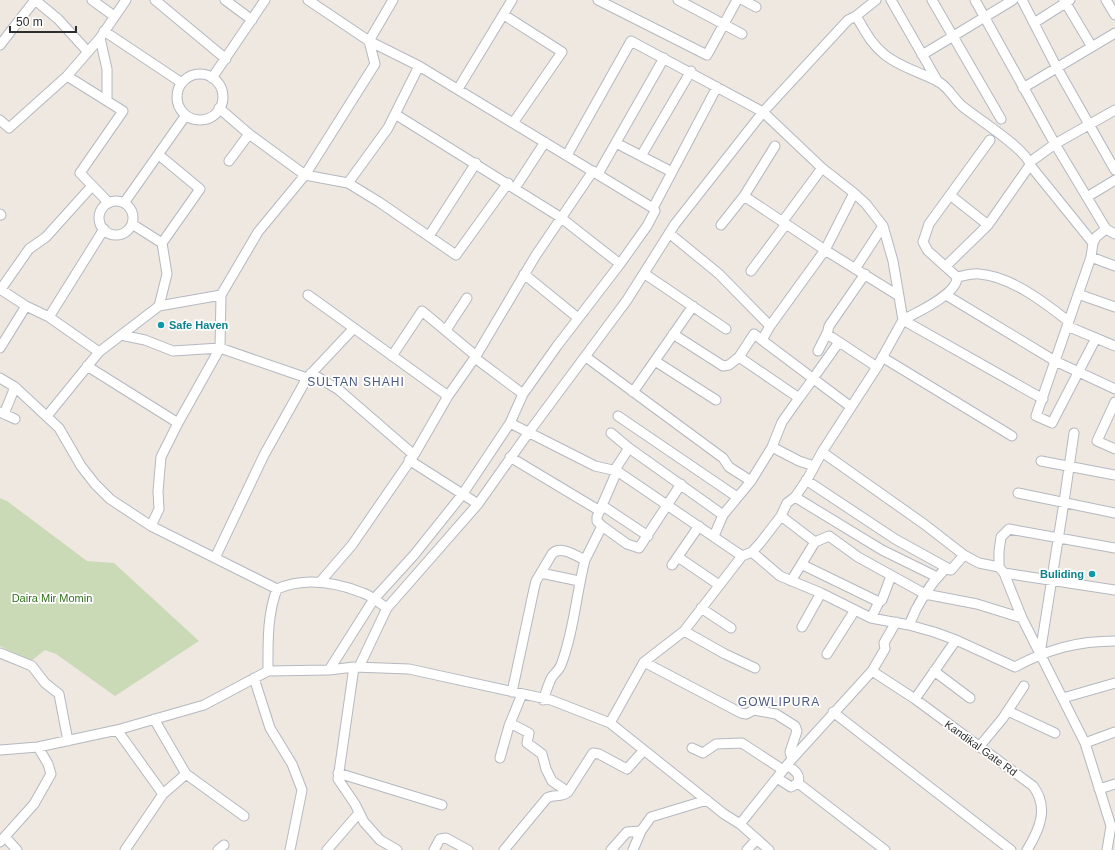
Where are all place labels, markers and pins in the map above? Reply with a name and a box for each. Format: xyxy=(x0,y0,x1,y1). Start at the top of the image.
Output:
place label: Safe Haven xyxy=(169,319,229,331)
marker: Safe Haven xyxy=(156,320,166,330)
place label: Buliding xyxy=(1040,568,1084,580)
marker: Buliding xyxy=(1087,569,1097,579)

